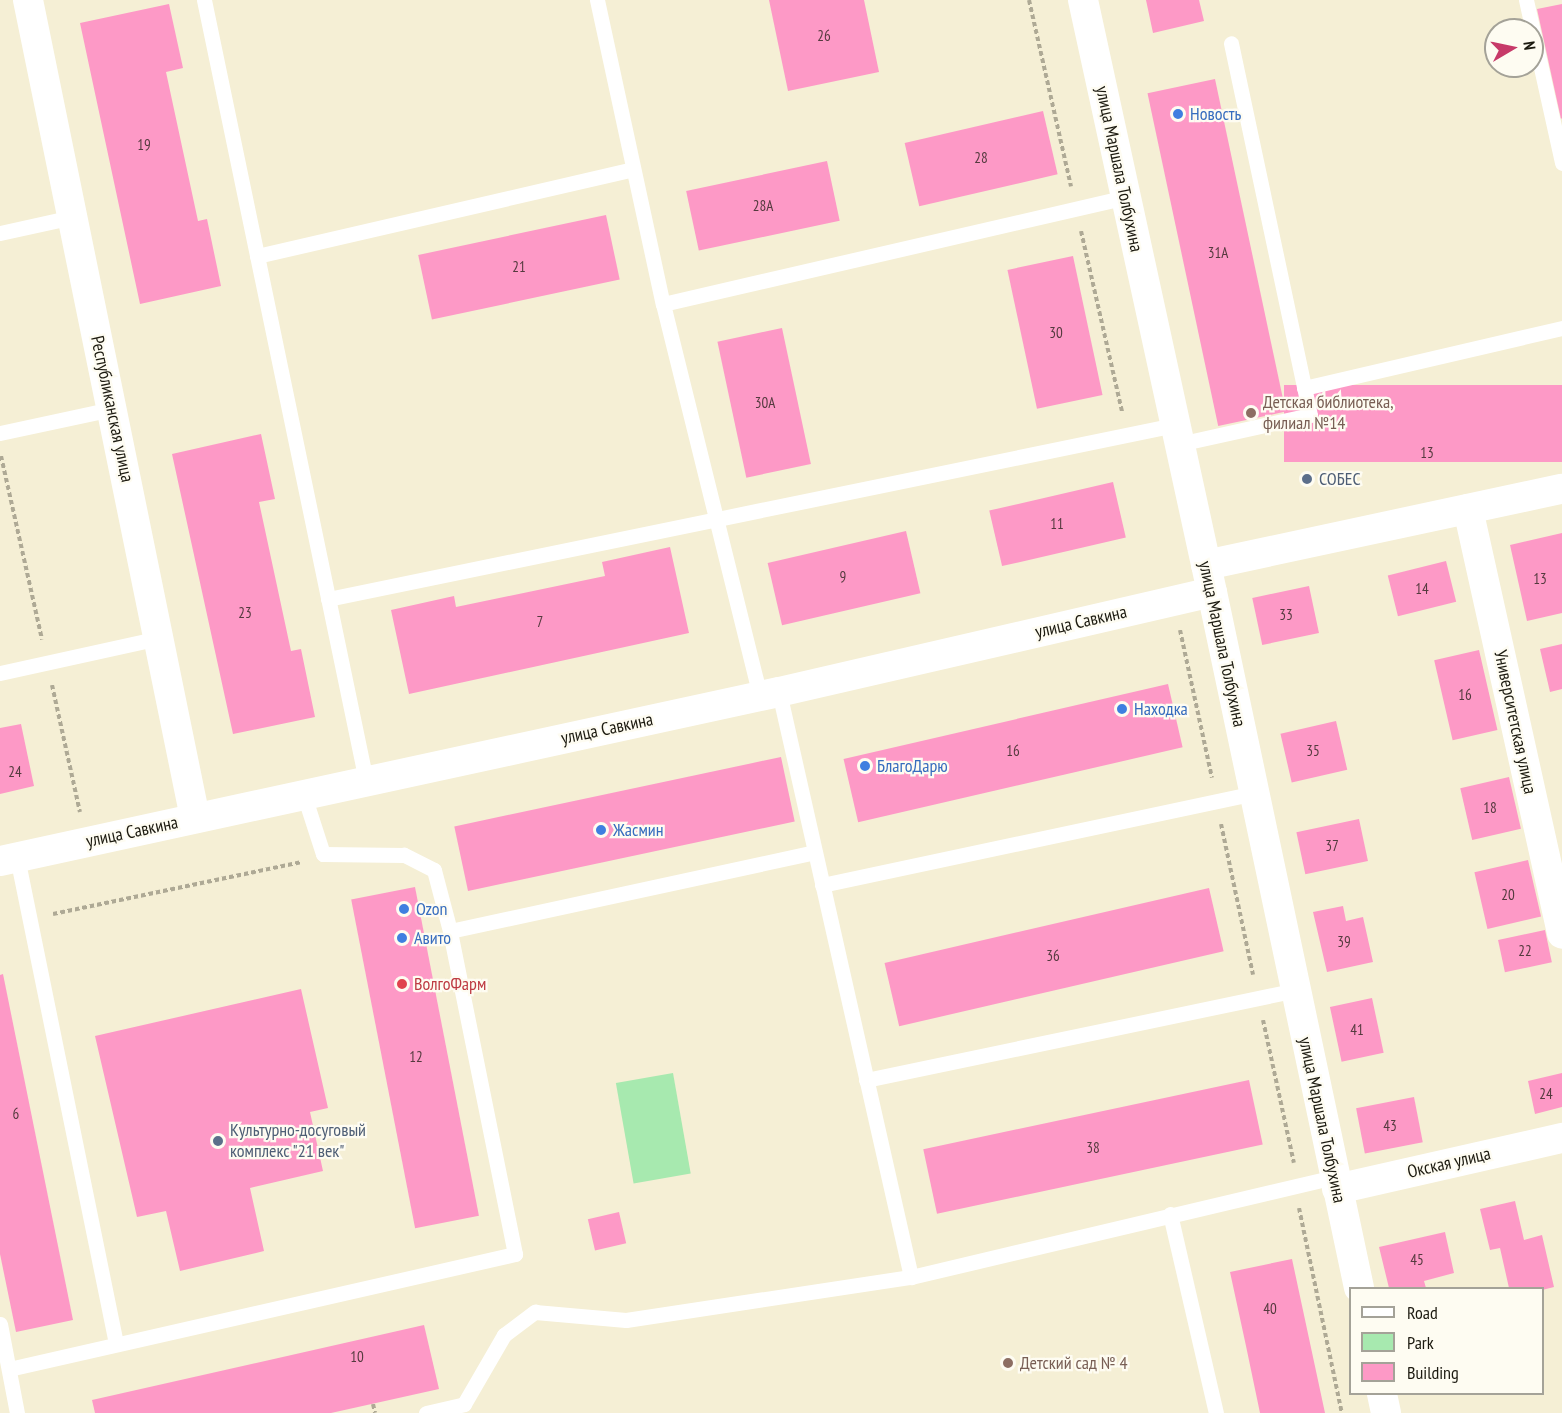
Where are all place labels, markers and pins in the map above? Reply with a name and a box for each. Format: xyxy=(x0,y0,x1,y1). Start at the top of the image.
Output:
place label: Новость xyxy=(1190,103,1241,125)
marker: Новость xyxy=(1171,107,1185,121)
place label: Детская библиотека, филиал №14 xyxy=(1263,392,1394,434)
marker: Детская библиотека, филиал №14 xyxy=(1244,406,1258,420)
place label: СОБЕС xyxy=(1319,468,1361,490)
marker: СОБЕС xyxy=(1300,472,1314,486)
place label: Находка xyxy=(1134,698,1188,720)
marker: Находка xyxy=(1115,702,1129,716)
place label: БлагоДарю xyxy=(877,755,948,777)
marker: БлагоДарю xyxy=(858,759,872,773)
place label: Жасмин xyxy=(613,819,663,841)
marker: Жасмин xyxy=(594,823,608,837)
place label: Ozon xyxy=(416,898,448,920)
marker: Ozon xyxy=(397,902,411,916)
place label: Авито xyxy=(414,927,451,949)
marker: Авито xyxy=(395,931,409,945)
place label: ВолгоФарм xyxy=(414,973,486,995)
marker: ВолгоФарм xyxy=(395,977,409,991)
place label: Культурно-досуговый комплекс "21 век" xyxy=(230,1120,366,1162)
marker: Культурно-досуговый комплекс "21 век" xyxy=(211,1134,225,1148)
place label: Детский сад № 4 xyxy=(1020,1352,1128,1374)
marker: Детский сад № 4 xyxy=(1001,1356,1015,1370)

